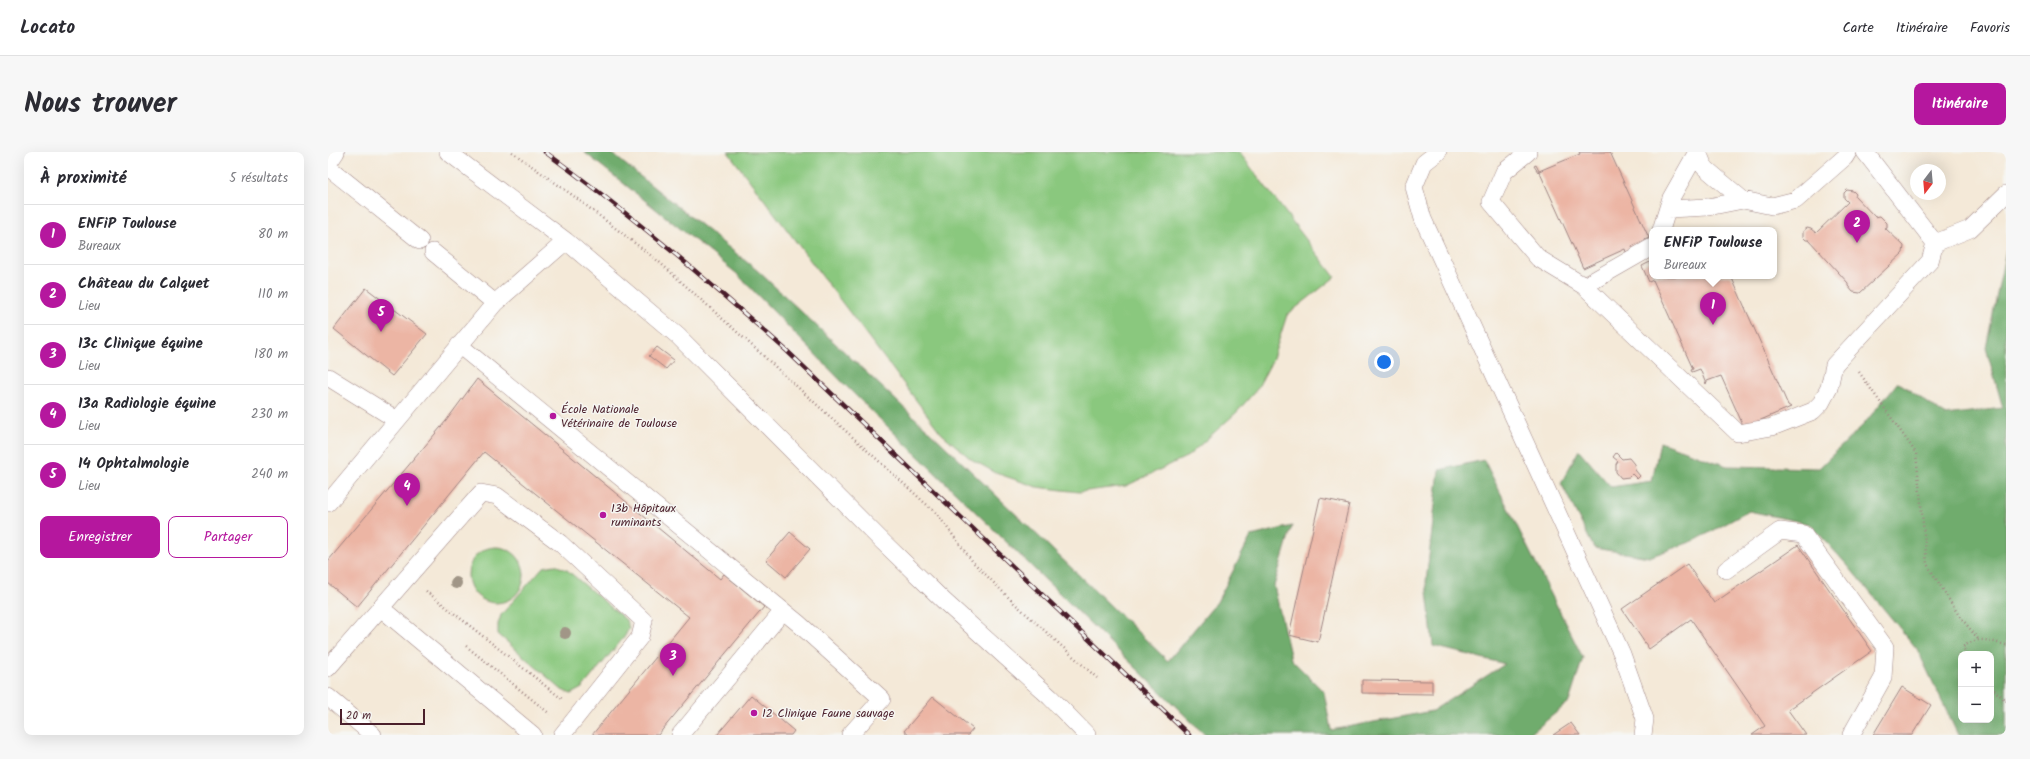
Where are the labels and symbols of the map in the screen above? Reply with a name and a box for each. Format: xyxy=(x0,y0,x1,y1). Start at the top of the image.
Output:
north arrow xyxy=(1910,164,1946,200)
pin: 2 xyxy=(1844,210,1870,243)
pin: 1 xyxy=(1700,292,1726,325)
pin: 5 xyxy=(368,299,394,332)
your location xyxy=(1374,352,1394,372)
place label: École Nationale Vétérinaire de Toulouse xyxy=(561,400,678,433)
marker: École Nationale Vétérinaire de Toulouse xyxy=(548,411,558,421)
pin: 4 xyxy=(394,473,420,506)
place label: 13b Hôpitaux ruminants xyxy=(611,499,677,532)
marker: 13b Hôpitaux ruminants xyxy=(598,510,608,520)
pin: 3 xyxy=(660,643,686,676)
place label: 12 Clinique Faune sauvage xyxy=(762,704,895,723)
scale bar xyxy=(340,707,425,726)
marker: 12 Clinique Faune sauvage xyxy=(749,708,759,718)

